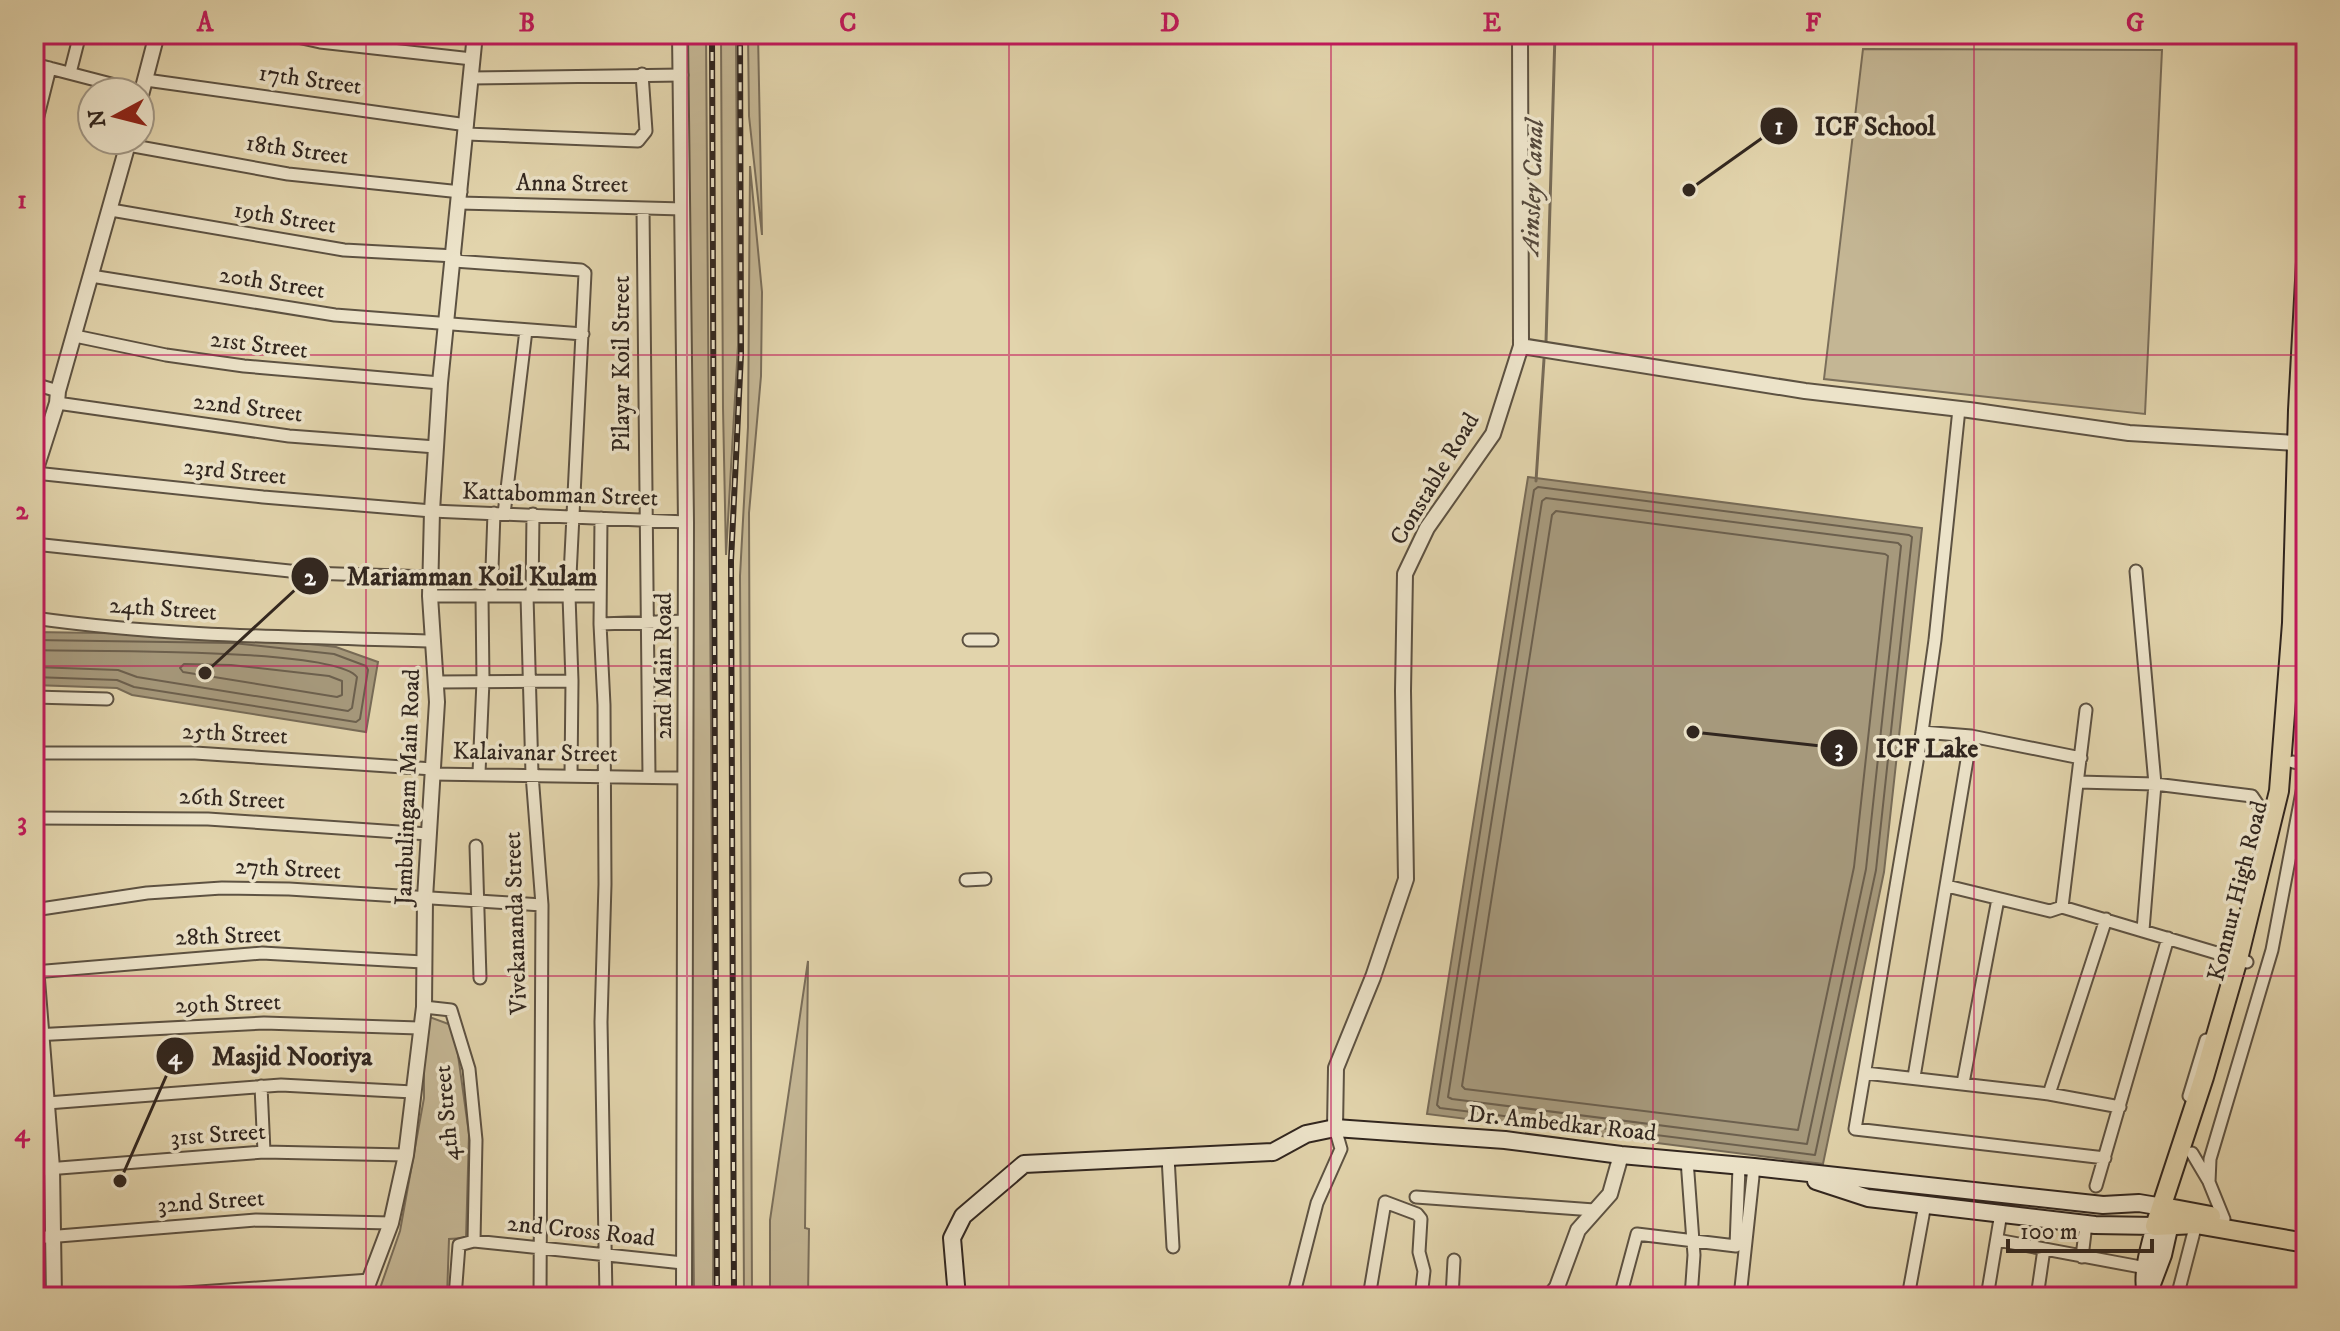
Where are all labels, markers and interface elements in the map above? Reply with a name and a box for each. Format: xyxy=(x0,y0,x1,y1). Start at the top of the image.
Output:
text: A xyxy=(196,7,215,40)
text: B xyxy=(519,7,535,40)
text: C xyxy=(839,7,857,40)
text: D xyxy=(1160,7,1180,40)
text: E xyxy=(1483,7,1501,40)
text: F xyxy=(1805,7,1822,40)
text: G xyxy=(2126,7,2144,40)
street label: 17th Street xyxy=(257,58,364,102)
north arrow xyxy=(76,76,156,156)
callout: ICF School xyxy=(1759,101,1951,151)
text: N xyxy=(83,108,112,129)
text: ICF School xyxy=(1815,111,1937,144)
text: 1 xyxy=(1775,112,1784,142)
water label: Ainsley Canal xyxy=(1514,115,1552,258)
street label: 18th Street xyxy=(244,128,350,172)
street label: Anna Street xyxy=(516,168,629,200)
text: 1 xyxy=(17,184,27,217)
street label: 19th Street xyxy=(232,195,338,241)
street label: 20th Street xyxy=(217,260,327,306)
street label: Pilayar Koil Street xyxy=(607,275,637,452)
street label: 21st Street xyxy=(208,324,310,366)
street label: 22nd Street xyxy=(192,386,305,430)
street label: Constable Road xyxy=(1384,407,1486,551)
street label: 23rd Street xyxy=(182,452,288,492)
street label: Kattabomman Street xyxy=(461,477,659,513)
text: 2 xyxy=(16,495,30,528)
callout: Mariamman Koil Kulam xyxy=(290,551,613,601)
text: Mariamman Koil Kulam xyxy=(346,561,598,594)
text: 2 xyxy=(304,563,317,593)
street label: 24th Street xyxy=(108,590,218,628)
street label: 2nd Main Road xyxy=(649,592,679,740)
street label: Jambulingam Main Road xyxy=(389,668,427,908)
street label: 25th Street xyxy=(181,716,289,752)
callout: ICF Lake xyxy=(1819,723,1994,773)
text: ICF Lake xyxy=(1876,733,1978,766)
text: 3 xyxy=(1835,734,1844,764)
street label: Kalaivanar Street xyxy=(452,737,618,769)
street label: 26th Street xyxy=(178,781,286,817)
street label: Konnur High Road xyxy=(2201,798,2275,984)
text: 3 xyxy=(17,806,27,839)
street label: Vivekananda Street xyxy=(498,831,534,1016)
street label: 27th Street xyxy=(234,851,342,887)
street label: 28th Street xyxy=(175,919,282,953)
street label: 29th Street xyxy=(175,987,282,1021)
callout: Masjid Nooriya xyxy=(155,1031,388,1081)
text: Masjid Nooriya xyxy=(212,1041,373,1074)
text: 4 xyxy=(168,1042,183,1072)
street label: 4th Street xyxy=(428,1064,466,1162)
street label: Dr. Ambedkar Road xyxy=(1466,1099,1658,1149)
text: 4 xyxy=(15,1117,31,1150)
street label: 31st Street xyxy=(169,1117,267,1153)
street label: 32nd Street xyxy=(157,1183,266,1221)
scale bar xyxy=(2008,1203,2152,1253)
street label: 2nd Cross Road xyxy=(505,1208,657,1254)
text: 100 m xyxy=(2020,1217,2078,1247)

